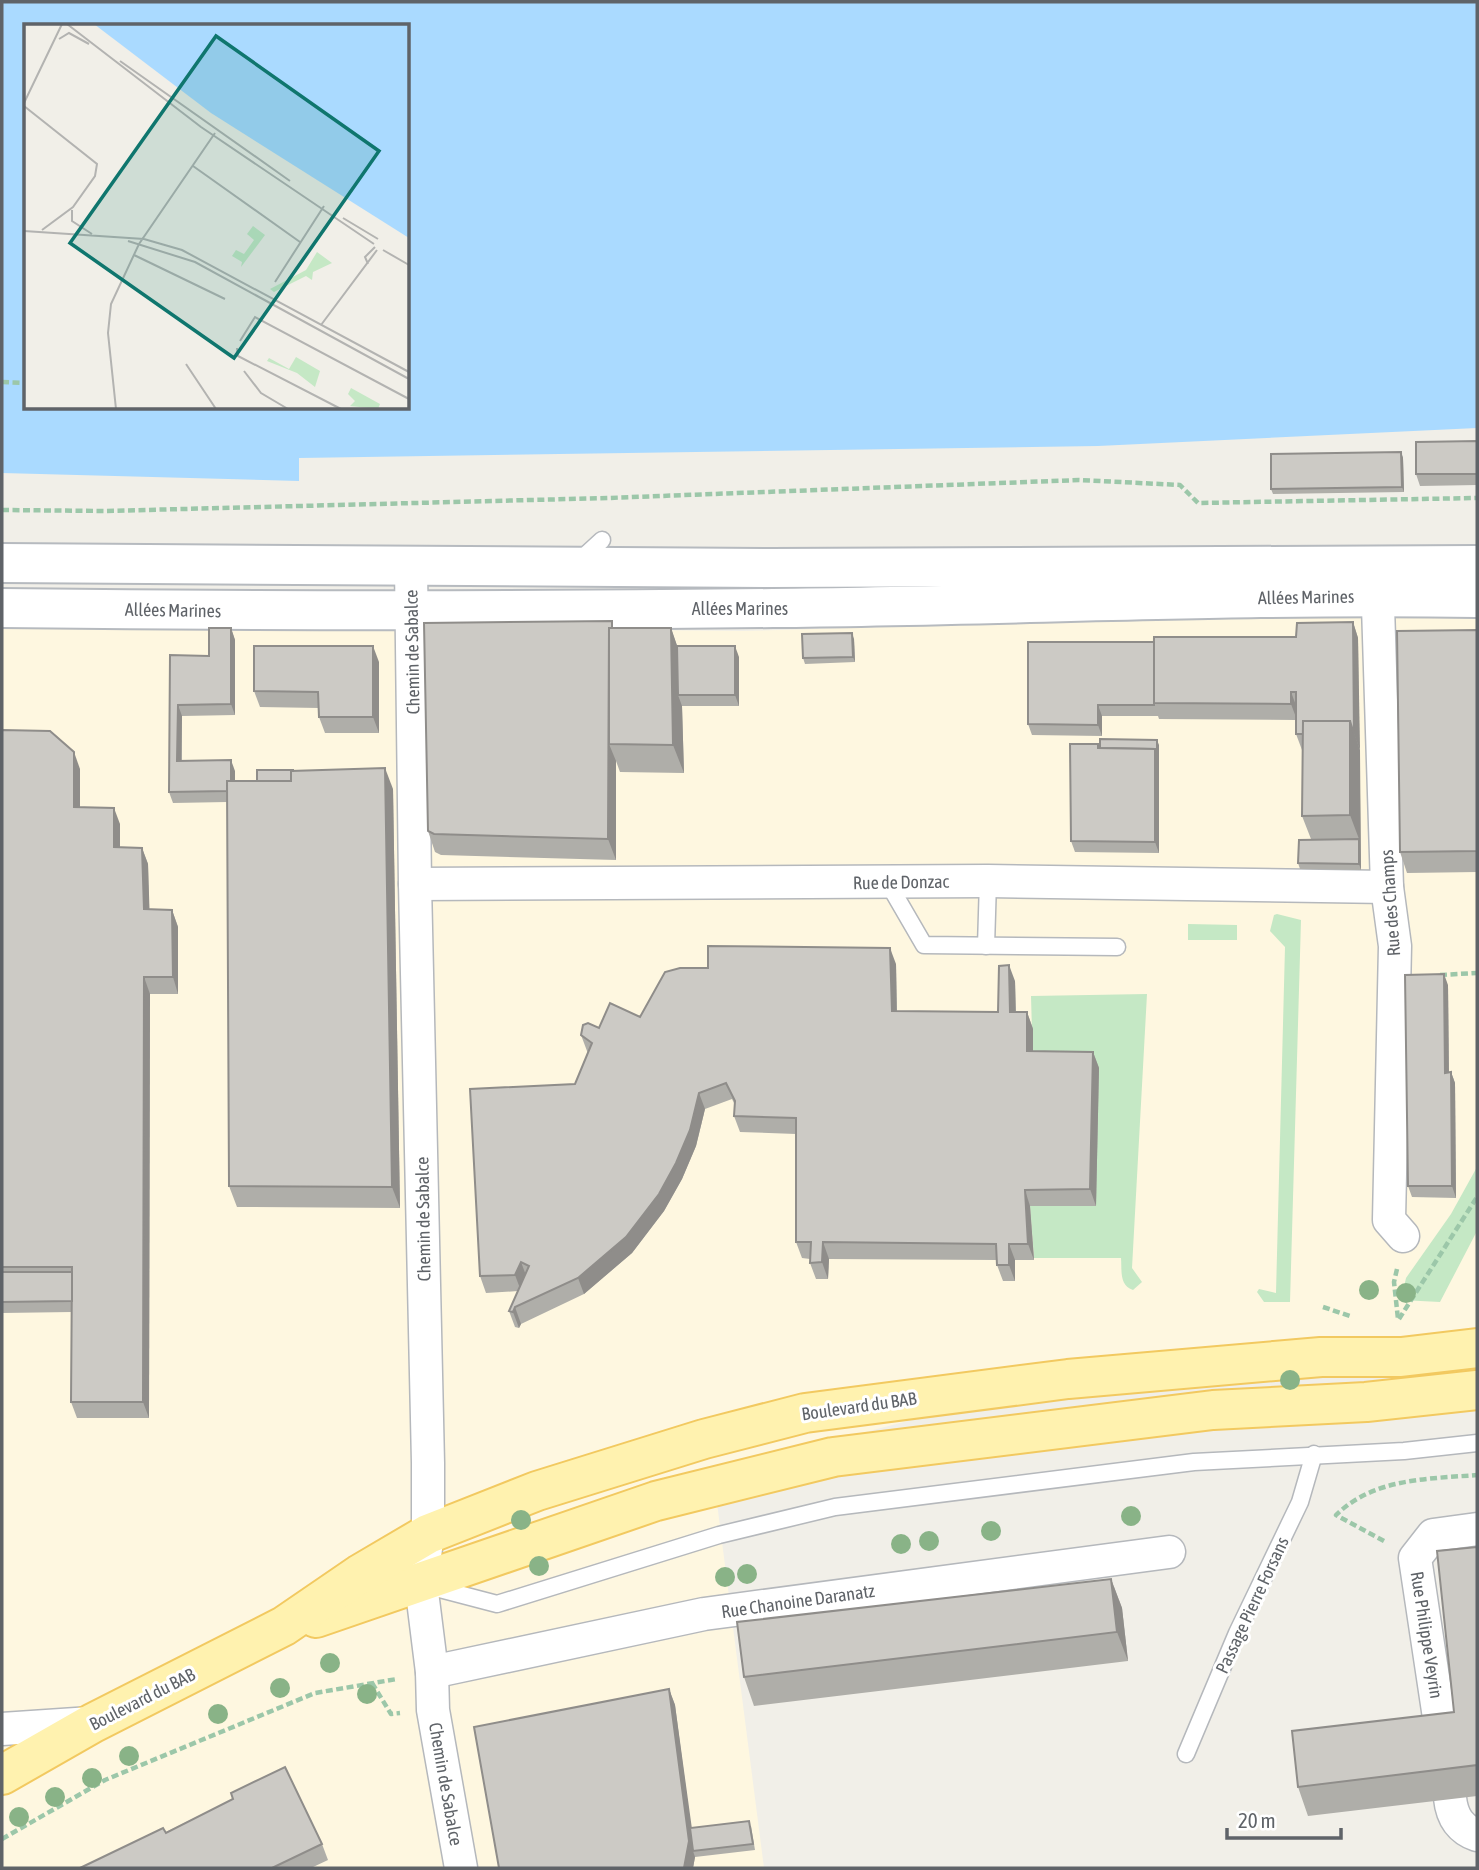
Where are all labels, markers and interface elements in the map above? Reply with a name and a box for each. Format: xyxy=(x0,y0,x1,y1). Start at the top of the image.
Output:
inset map xyxy=(24,24,410,410)
street label: Allées Marines xyxy=(1258,586,1354,608)
street label: Chemin de Sabalce xyxy=(400,589,424,715)
street label: Allées Marines xyxy=(692,598,788,619)
street label: Allées Marines xyxy=(125,599,221,621)
street label: Rue des Champs xyxy=(1376,849,1404,957)
street label: Rue de Donzac xyxy=(853,871,950,893)
street label: Chemin de Sabalce xyxy=(411,1156,435,1282)
street label: Boulevard du BAB xyxy=(800,1387,918,1424)
street label: Passage Pierre Forsans xyxy=(1211,1533,1293,1677)
street label: Rue Philippe Veyrin xyxy=(1407,1570,1447,1700)
street label: Rue Chanoine Daranatz xyxy=(720,1580,877,1622)
street label: Boulevard du BAB xyxy=(86,1663,199,1735)
street label: Chemin de Sabalce xyxy=(425,1721,467,1847)
scale bar xyxy=(1227,1797,1341,1841)
text: 20 m xyxy=(1238,1808,1276,1832)

